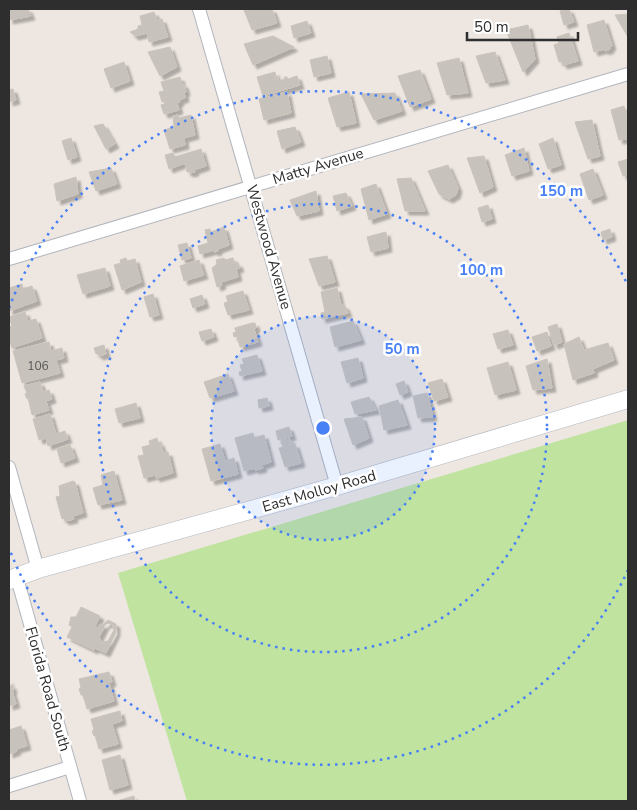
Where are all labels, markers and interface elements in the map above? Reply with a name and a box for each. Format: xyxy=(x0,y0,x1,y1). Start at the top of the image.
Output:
scale bar xyxy=(467,10,578,42)
text: 50 m xyxy=(474,17,509,37)
street label: Matty Avenue xyxy=(270,143,366,189)
text: 150 m xyxy=(539,181,583,201)
street label: Westwood Avenue xyxy=(242,182,296,312)
text: 100 m xyxy=(459,260,503,280)
text: 50 m xyxy=(384,339,420,359)
house number: 106 xyxy=(27,358,49,374)
centre of rings xyxy=(314,419,332,437)
street label: East Molloy Road xyxy=(260,465,378,517)
street label: Florida Road South xyxy=(21,624,75,754)

